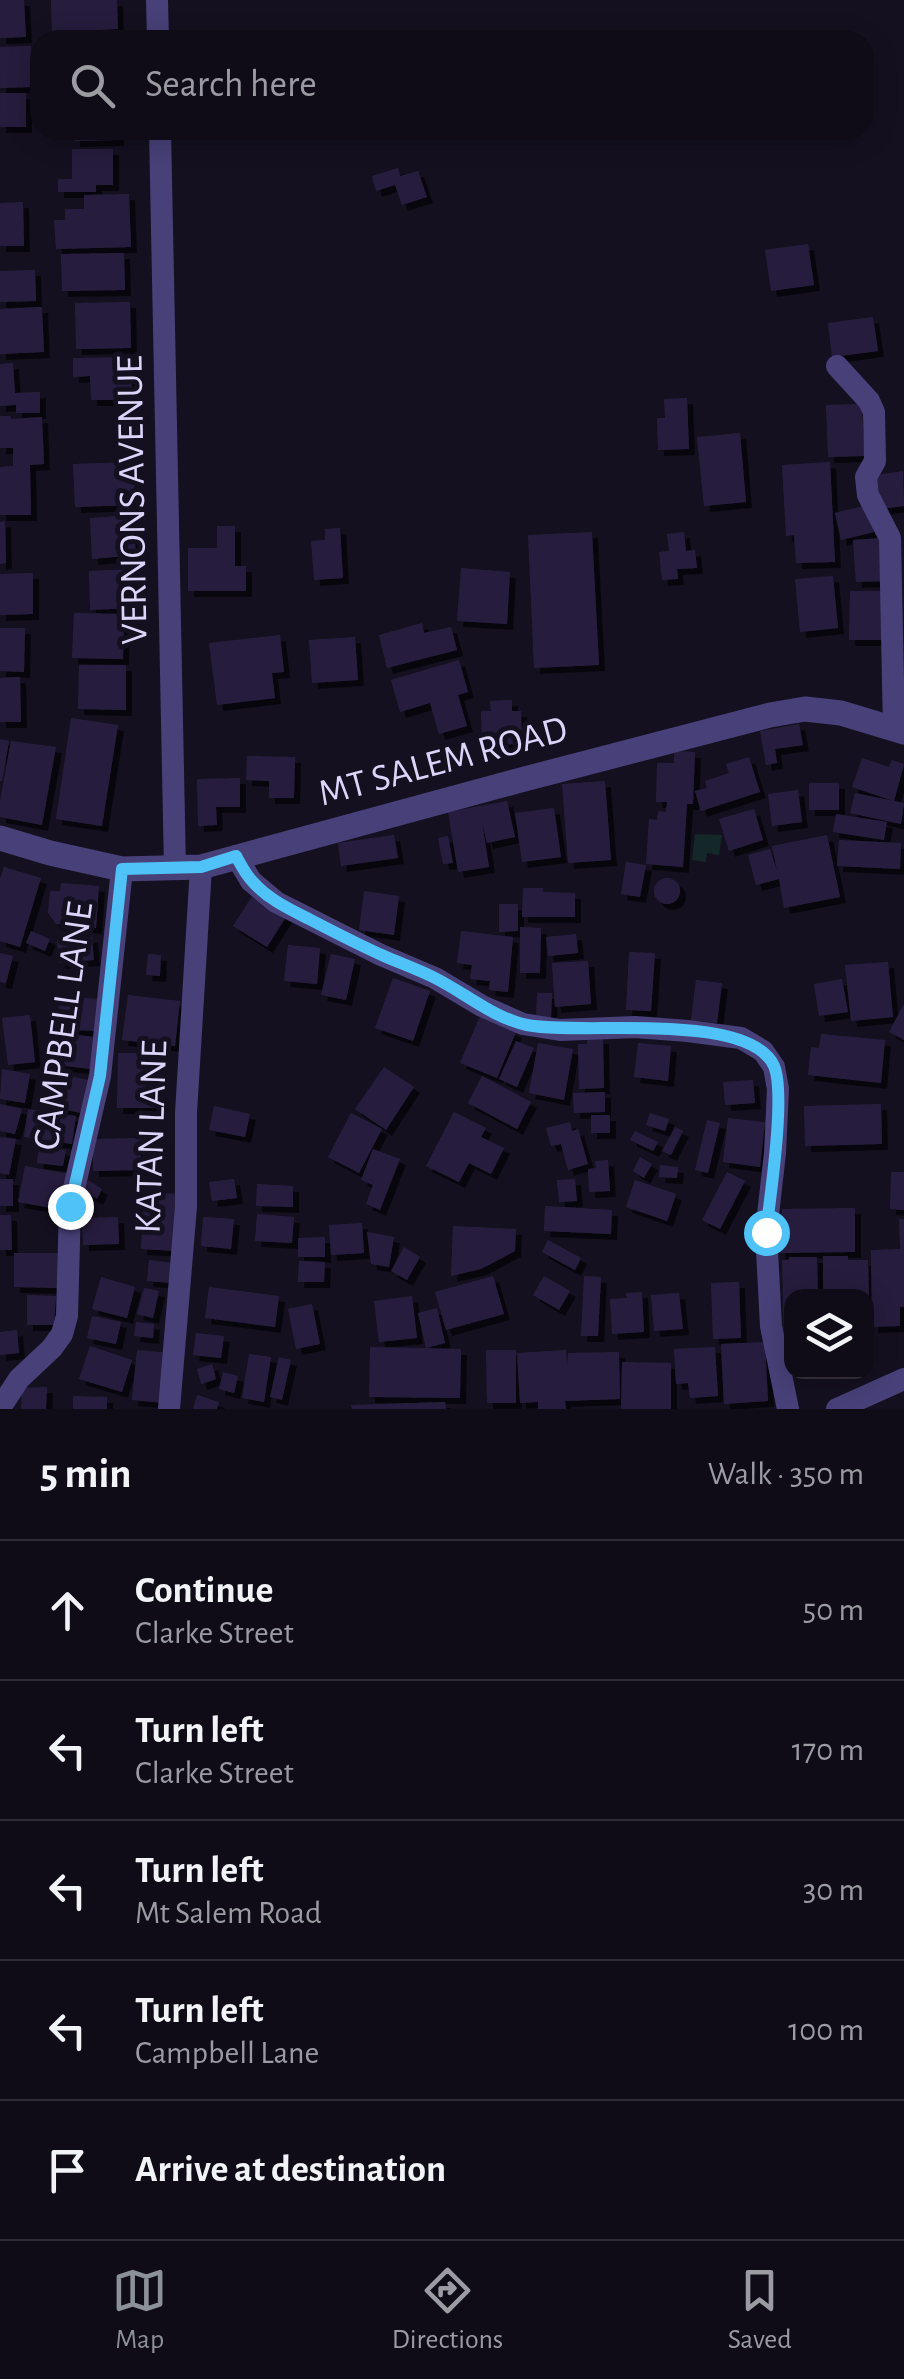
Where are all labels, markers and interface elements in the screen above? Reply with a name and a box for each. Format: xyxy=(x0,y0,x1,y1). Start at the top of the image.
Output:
search box xyxy=(30,30,874,140)
icon: search xyxy=(65,58,120,113)
text: Search here xyxy=(145,66,317,104)
street label: VERNONS AVENUE xyxy=(111,355,155,645)
street label: MT SALEM ROAD xyxy=(314,711,572,813)
street label: CAMPBELL LANE xyxy=(28,900,100,1152)
street label: KATAN LANE xyxy=(130,1040,174,1234)
route end xyxy=(48,1184,94,1230)
route start xyxy=(744,1210,790,1256)
map controls xyxy=(784,1289,874,1379)
button: layers xyxy=(784,1289,874,1379)
text: 5 min xyxy=(40,1453,132,1495)
text: Walk · 350 m xyxy=(708,1458,864,1490)
text: Continue xyxy=(135,1572,273,1610)
icon: ahead xyxy=(40,1583,95,1638)
text: 50 m xyxy=(803,1594,864,1626)
text: Clarke Street xyxy=(135,1617,294,1649)
text: Turn left xyxy=(135,1712,263,1750)
icon: left xyxy=(40,1723,95,1778)
text: 170 m xyxy=(792,1734,864,1766)
text: Clarke Street xyxy=(135,1757,294,1789)
text: Turn left xyxy=(135,1852,263,1890)
icon: left xyxy=(40,1863,95,1918)
text: 30 m xyxy=(803,1874,864,1906)
text: Mt Salem Road xyxy=(135,1897,322,1929)
text: Turn left xyxy=(135,1992,263,2030)
icon: left xyxy=(40,2003,95,2058)
text: 100 m xyxy=(788,2014,864,2046)
text: Campbell Lane xyxy=(135,2037,319,2069)
icon: arrive xyxy=(40,2143,95,2198)
text: Arrive at destination xyxy=(135,2151,446,2189)
tab: Map xyxy=(112,2263,167,2357)
tab: Directions xyxy=(392,2263,503,2357)
tab: Saved xyxy=(728,2263,792,2357)

